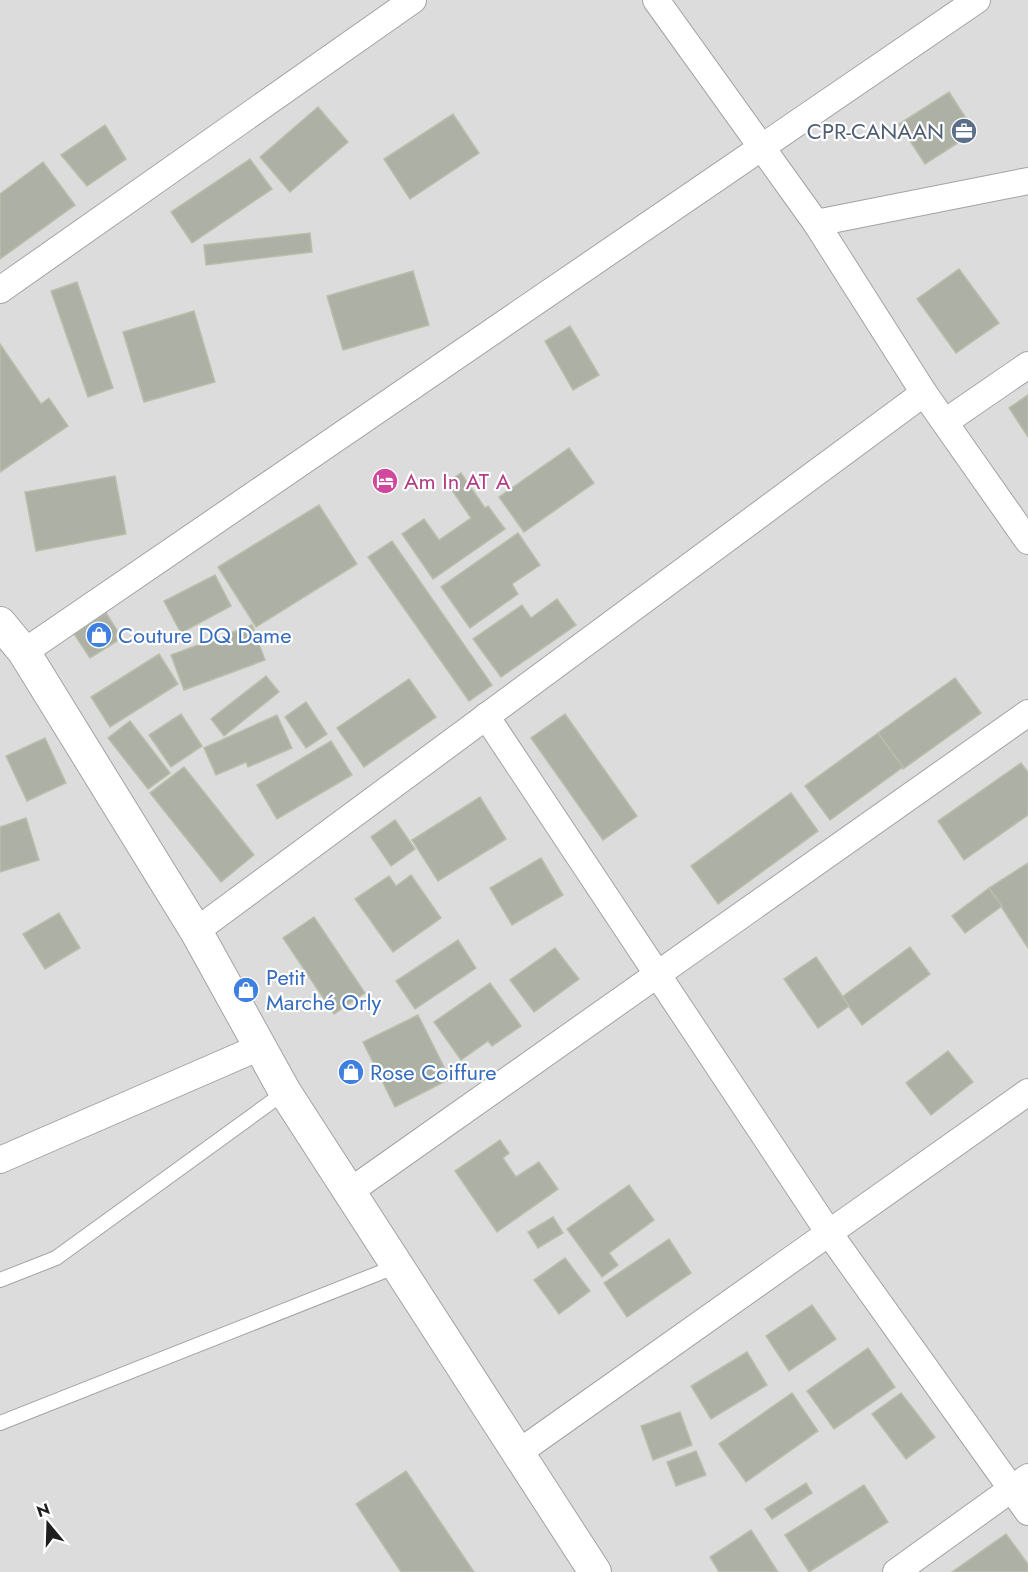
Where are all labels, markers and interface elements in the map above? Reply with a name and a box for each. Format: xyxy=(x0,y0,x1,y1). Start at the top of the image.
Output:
place label: CPR-CANAAN xyxy=(807,115,944,147)
office icon: CPR-CANAAN xyxy=(949,116,979,146)
place label: Am In AT A xyxy=(404,465,511,497)
hotel icon: Am In AT A xyxy=(370,466,400,496)
place label: Couture DQ Dame xyxy=(118,619,292,651)
shop icon: Couture DQ Dame xyxy=(84,620,114,650)
place label: Petit Marché Orly xyxy=(266,961,382,1018)
shop icon: Petit Marché Orly xyxy=(231,975,261,1005)
place label: Rose Coiffure xyxy=(370,1056,497,1088)
shop icon: Rose Coiffure xyxy=(336,1057,366,1087)
north arrow xyxy=(18,1494,78,1554)
text: N xyxy=(34,1497,53,1523)

